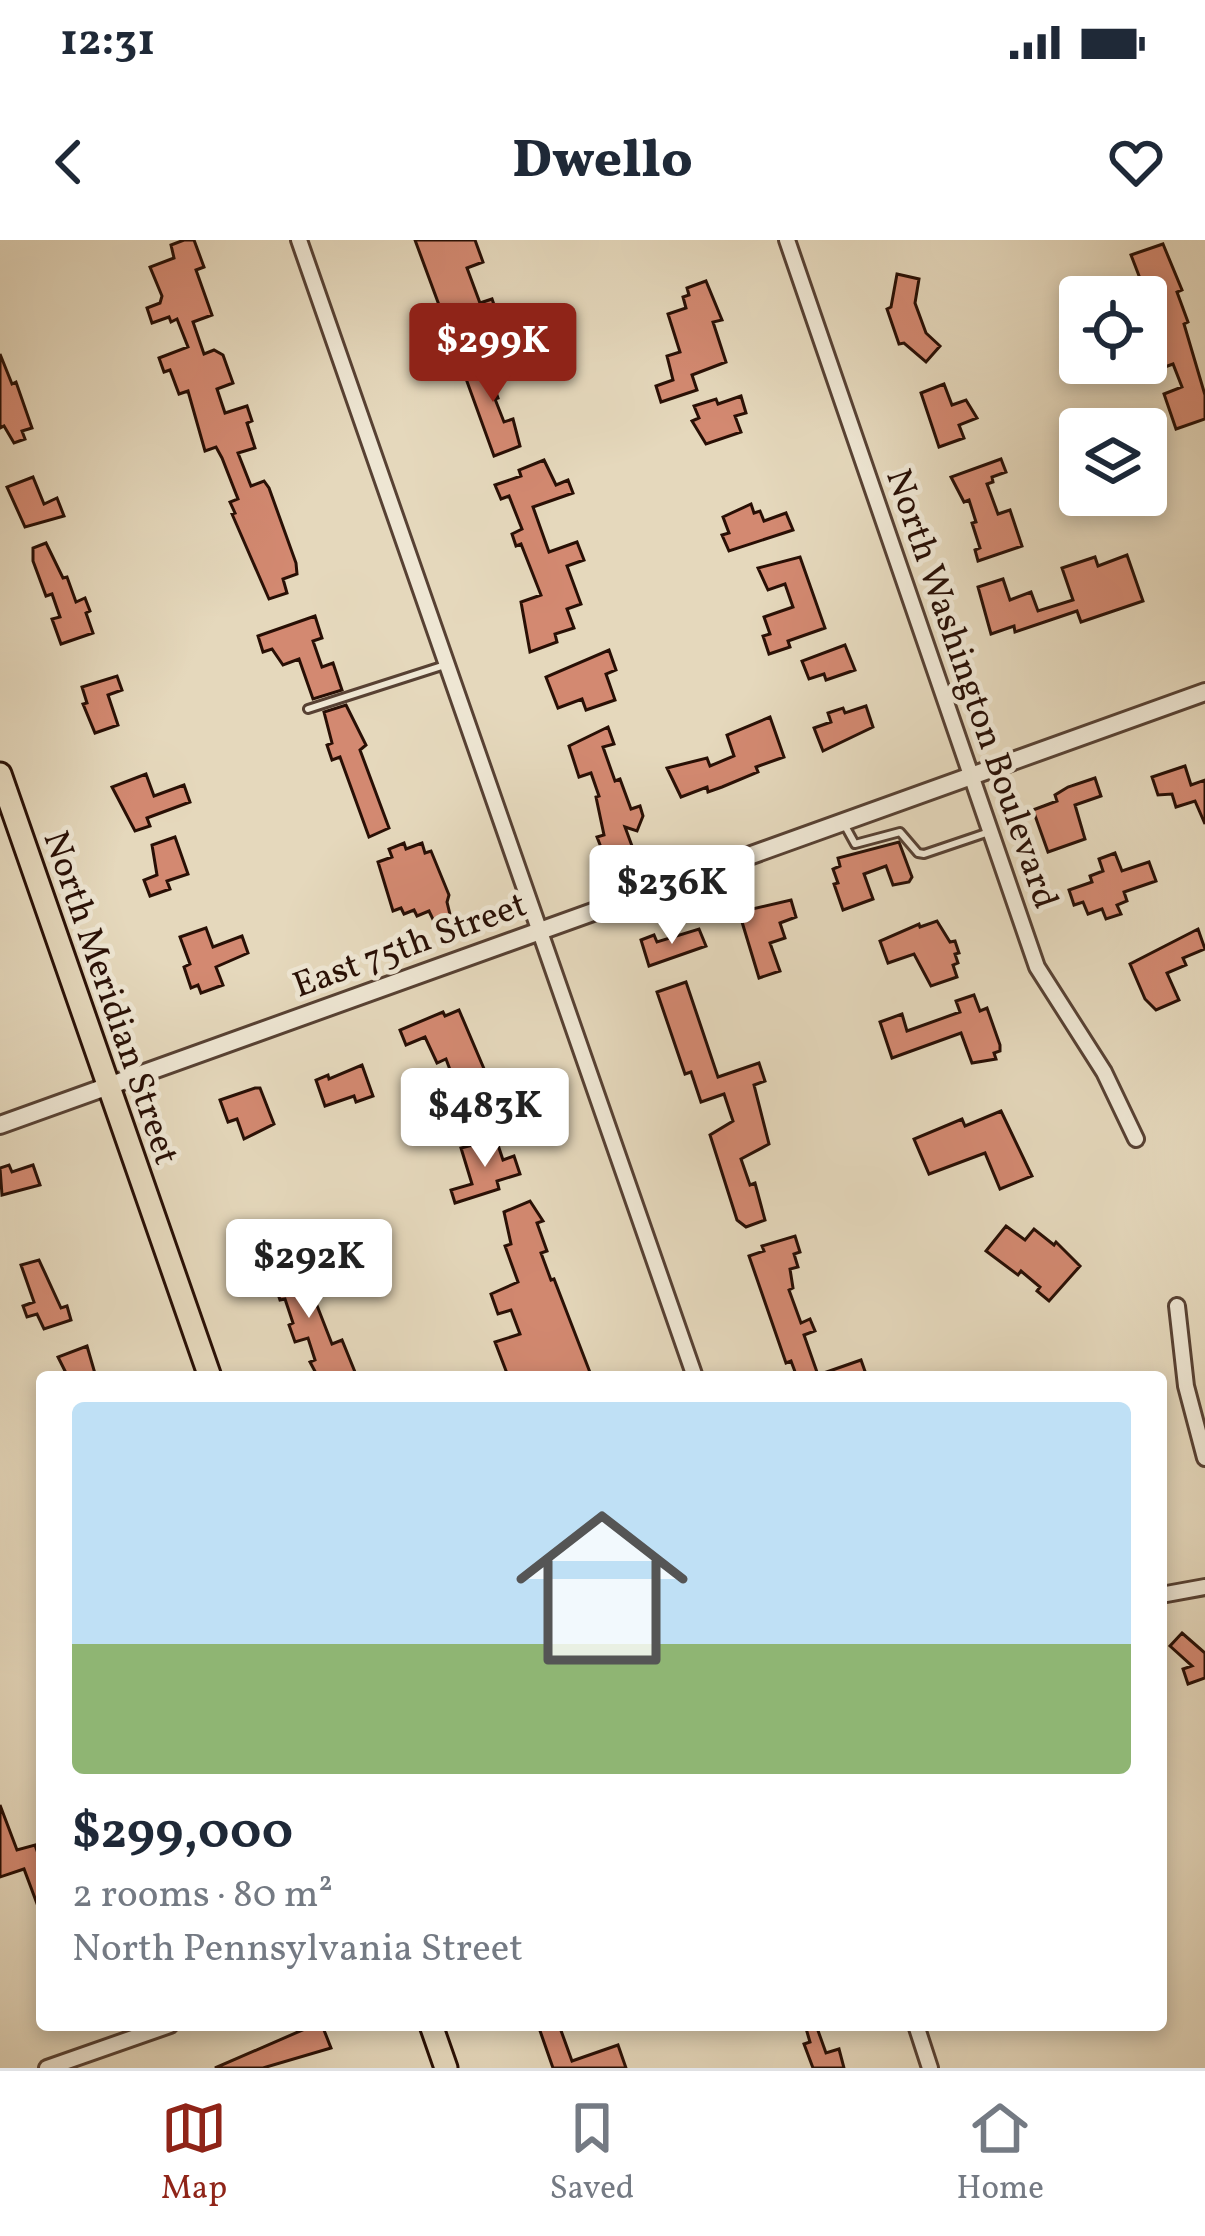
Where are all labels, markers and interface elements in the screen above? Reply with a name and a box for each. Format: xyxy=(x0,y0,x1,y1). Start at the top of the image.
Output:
text: 12:31 xyxy=(60,11,155,74)
text: Dwello xyxy=(512,125,693,200)
icon: back xyxy=(36,129,102,195)
icon: heart xyxy=(1103,129,1169,195)
map controls xyxy=(1059,276,1167,516)
button: locate xyxy=(1059,276,1167,384)
pin: $299K xyxy=(409,303,577,405)
text: $299K xyxy=(436,315,550,369)
button: layers xyxy=(1059,408,1167,516)
street label: North Washington Boulevard xyxy=(871,463,1069,916)
street label: North Meridian Street xyxy=(29,825,190,1172)
pin: $236K xyxy=(588,845,756,947)
text: $236K xyxy=(616,857,728,911)
street label: East 75th Street xyxy=(287,881,534,1012)
pin: $483K xyxy=(401,1068,569,1170)
text: $483K xyxy=(428,1080,542,1134)
pin: $292K xyxy=(225,1219,393,1321)
text: $292K xyxy=(253,1231,365,1285)
icon: home xyxy=(494,1480,710,1696)
text: $299,000 xyxy=(72,1798,293,1869)
text: 2 rooms · 80 m² xyxy=(72,1869,333,1923)
text: North Pennsylvania Street xyxy=(72,1923,523,1977)
tab: Map xyxy=(161,2095,227,2213)
tab: Saved xyxy=(549,2095,634,2213)
tab: Home xyxy=(957,2095,1044,2213)

